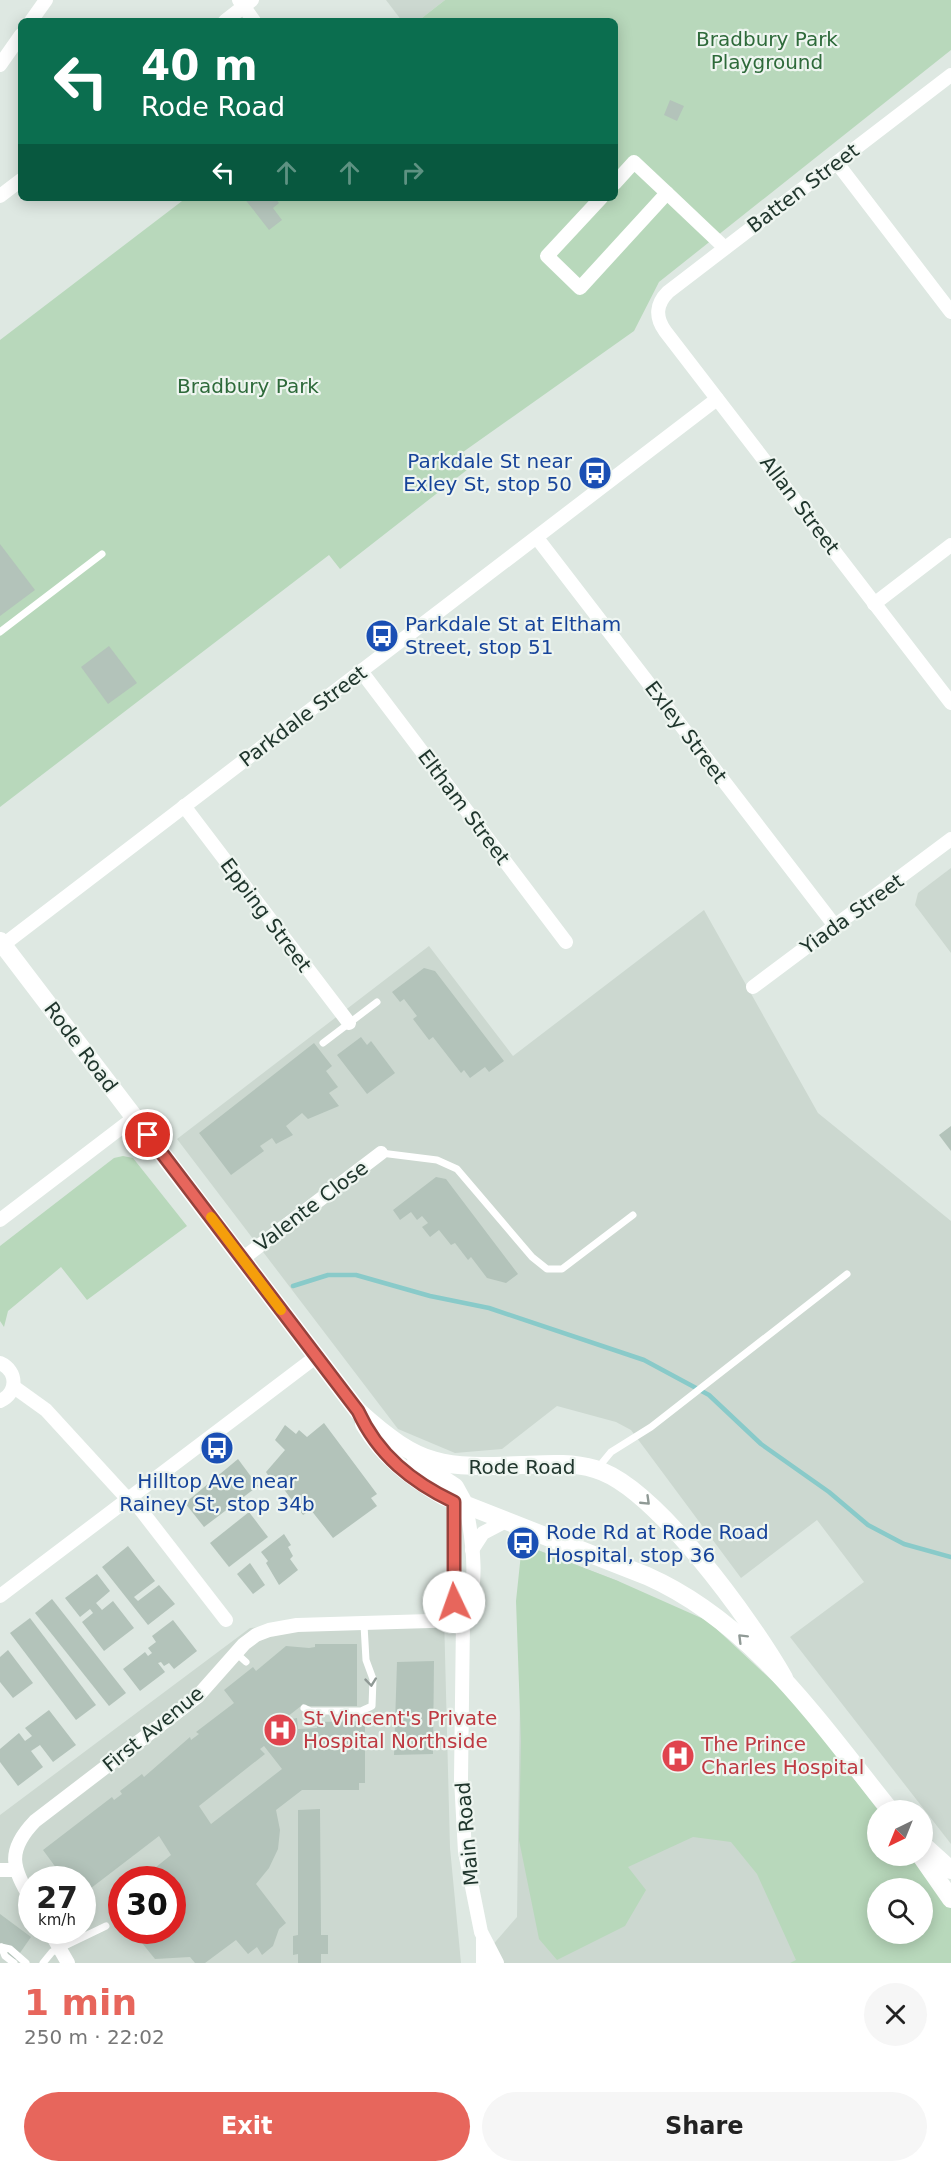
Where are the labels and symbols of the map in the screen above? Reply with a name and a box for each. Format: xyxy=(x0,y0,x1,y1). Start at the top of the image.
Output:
park label: Bradbury Park Playground xyxy=(696,27,838,74)
street label: Batten Street xyxy=(742,138,864,238)
park label: Bradbury Park xyxy=(177,374,319,398)
place label: Parkdale St near Exley St, stop 50 xyxy=(403,449,573,496)
street label: Allan Street xyxy=(755,451,845,559)
bus stop icon: Parkdale St near Exley St, stop 50 xyxy=(577,455,613,491)
place label: Parkdale St at Eltham Street, stop 51 xyxy=(405,612,621,659)
bus stop icon: Parkdale St at Eltham Street, stop 51 xyxy=(364,618,400,654)
street label: Parkdale Street xyxy=(235,660,372,772)
street label: Exley Street xyxy=(640,676,732,788)
street label: Eltham Street xyxy=(413,745,515,869)
street label: Epping Street xyxy=(215,853,317,977)
street label: Yiada Street xyxy=(795,869,908,960)
street label: Rode Road xyxy=(39,997,123,1097)
pin xyxy=(122,1109,173,1160)
street label: Valente Close xyxy=(250,1156,372,1256)
bus stop icon: Hilltop Ave near Rainey St, stop 34b xyxy=(199,1430,235,1466)
street label: Rode Road xyxy=(469,1455,575,1479)
place label: Hilltop Ave near Rainey St, stop 34b xyxy=(119,1469,315,1516)
one-way arrow xyxy=(638,1493,649,1504)
place label: Rode Rd at Rode Road Hospital, stop 36 xyxy=(546,1520,769,1567)
bus stop icon: Rode Rd at Rode Road Hospital, stop 36 xyxy=(505,1525,541,1561)
position arrow xyxy=(422,1570,486,1634)
one-way arrow xyxy=(738,1634,749,1645)
one-way arrow xyxy=(364,1677,377,1687)
street label: First Avenue xyxy=(98,1681,208,1777)
place label: St Vincent's Private Hospital Northside xyxy=(303,1706,497,1753)
hospital icon: St Vincent's Private Hospital Northside xyxy=(262,1712,298,1748)
place label: The Prince Charles Hospital xyxy=(700,1732,864,1779)
hospital icon: The Prince Charles Hospital xyxy=(660,1738,696,1774)
street label: Main Road xyxy=(451,1781,483,1887)
north arrow xyxy=(867,1800,933,1866)
speed limit sign: 30 xyxy=(108,1866,186,1944)

